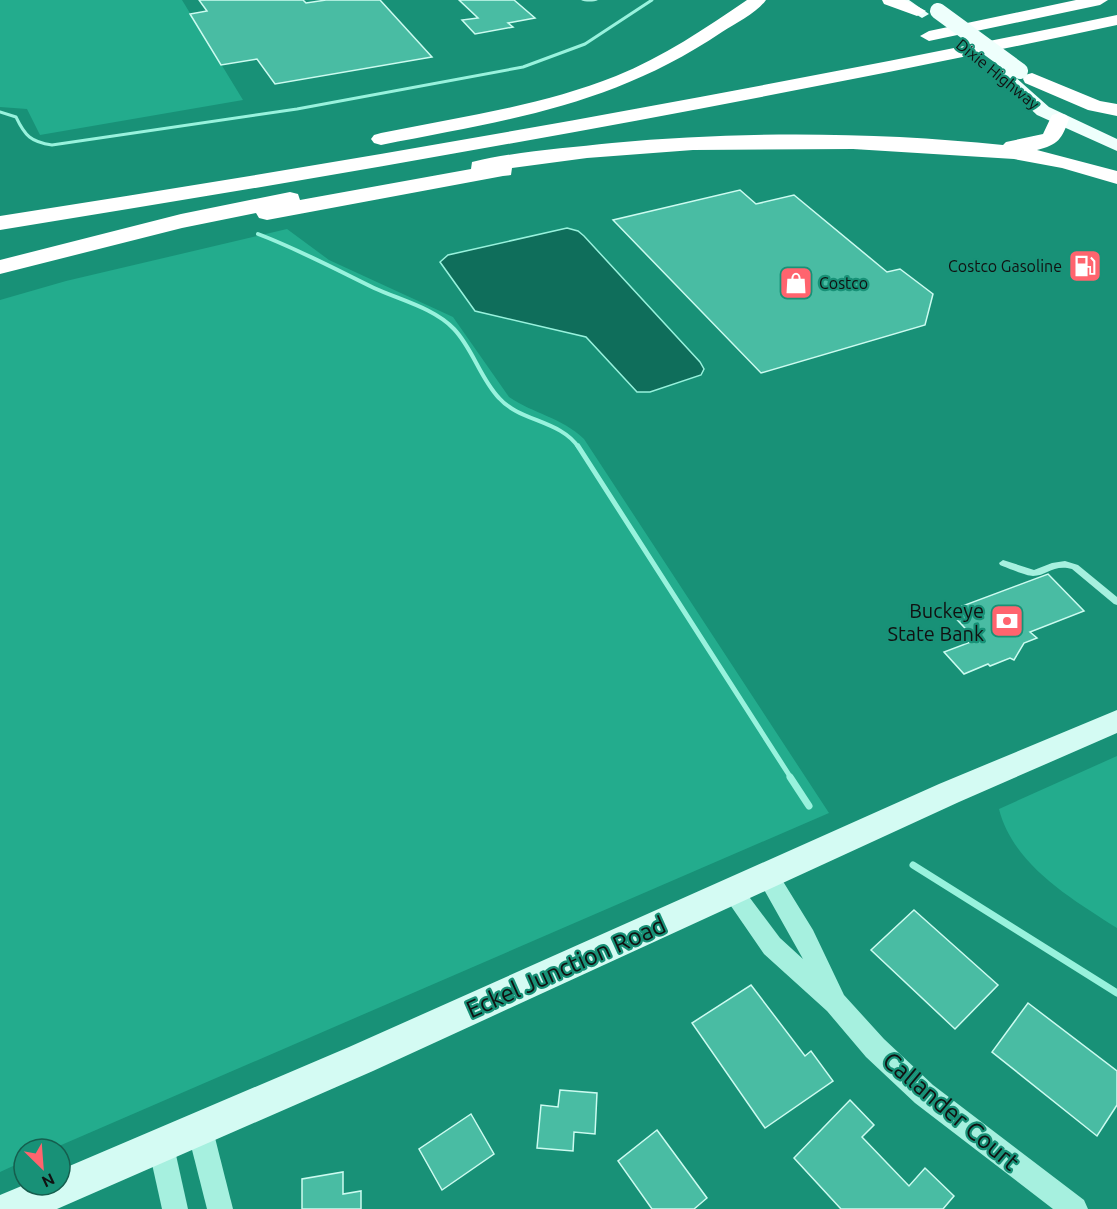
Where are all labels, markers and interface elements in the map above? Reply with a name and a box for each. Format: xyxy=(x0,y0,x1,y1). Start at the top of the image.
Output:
street label: Dixie Highway xyxy=(953,35,1043,113)
fuel station icon: Costco Gasoline xyxy=(1067,248,1103,284)
place label: Costco Gasoline xyxy=(948,257,1062,275)
shop icon: Costco xyxy=(778,265,814,301)
place label: Costco xyxy=(819,274,868,292)
place label: Buckeye State Bank xyxy=(887,599,984,645)
bank icon: Buckeye State Bank xyxy=(989,603,1025,639)
street label: Eckel Junction Road xyxy=(462,911,670,1023)
street label: Callander Court xyxy=(878,1046,1025,1176)
north arrow xyxy=(12,1137,72,1197)
text: N xyxy=(39,1170,58,1191)

